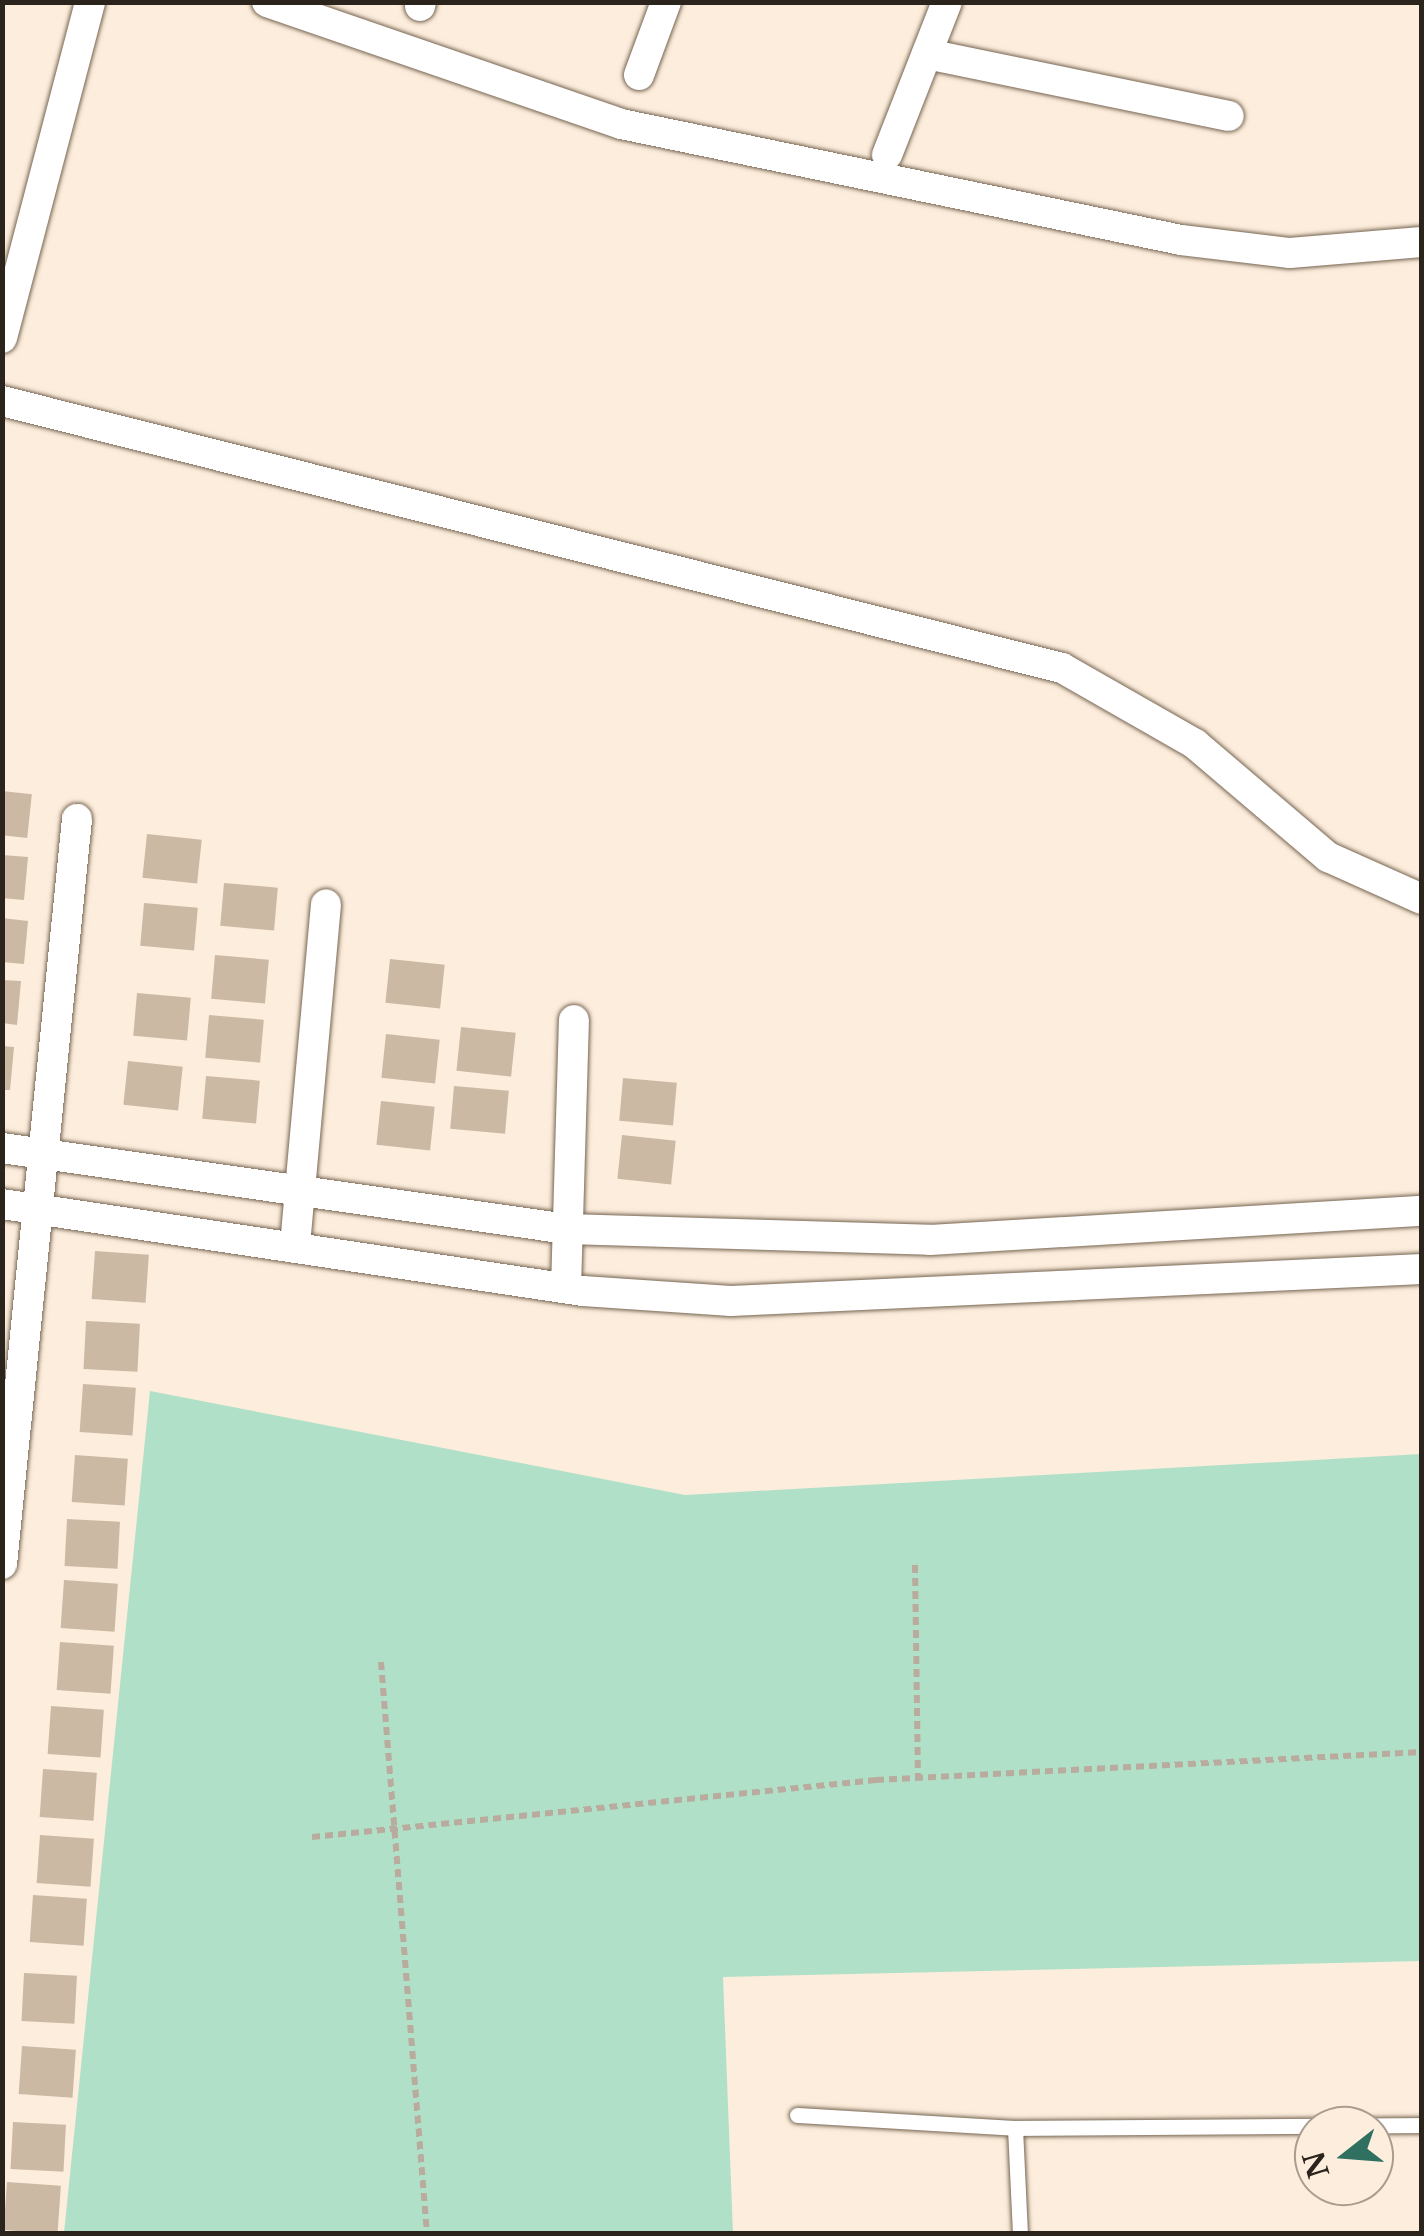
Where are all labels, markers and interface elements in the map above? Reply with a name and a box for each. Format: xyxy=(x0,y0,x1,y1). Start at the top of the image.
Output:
north arrow xyxy=(1294,2106,1394,2206)
text: N xyxy=(1296,2147,1337,2182)

